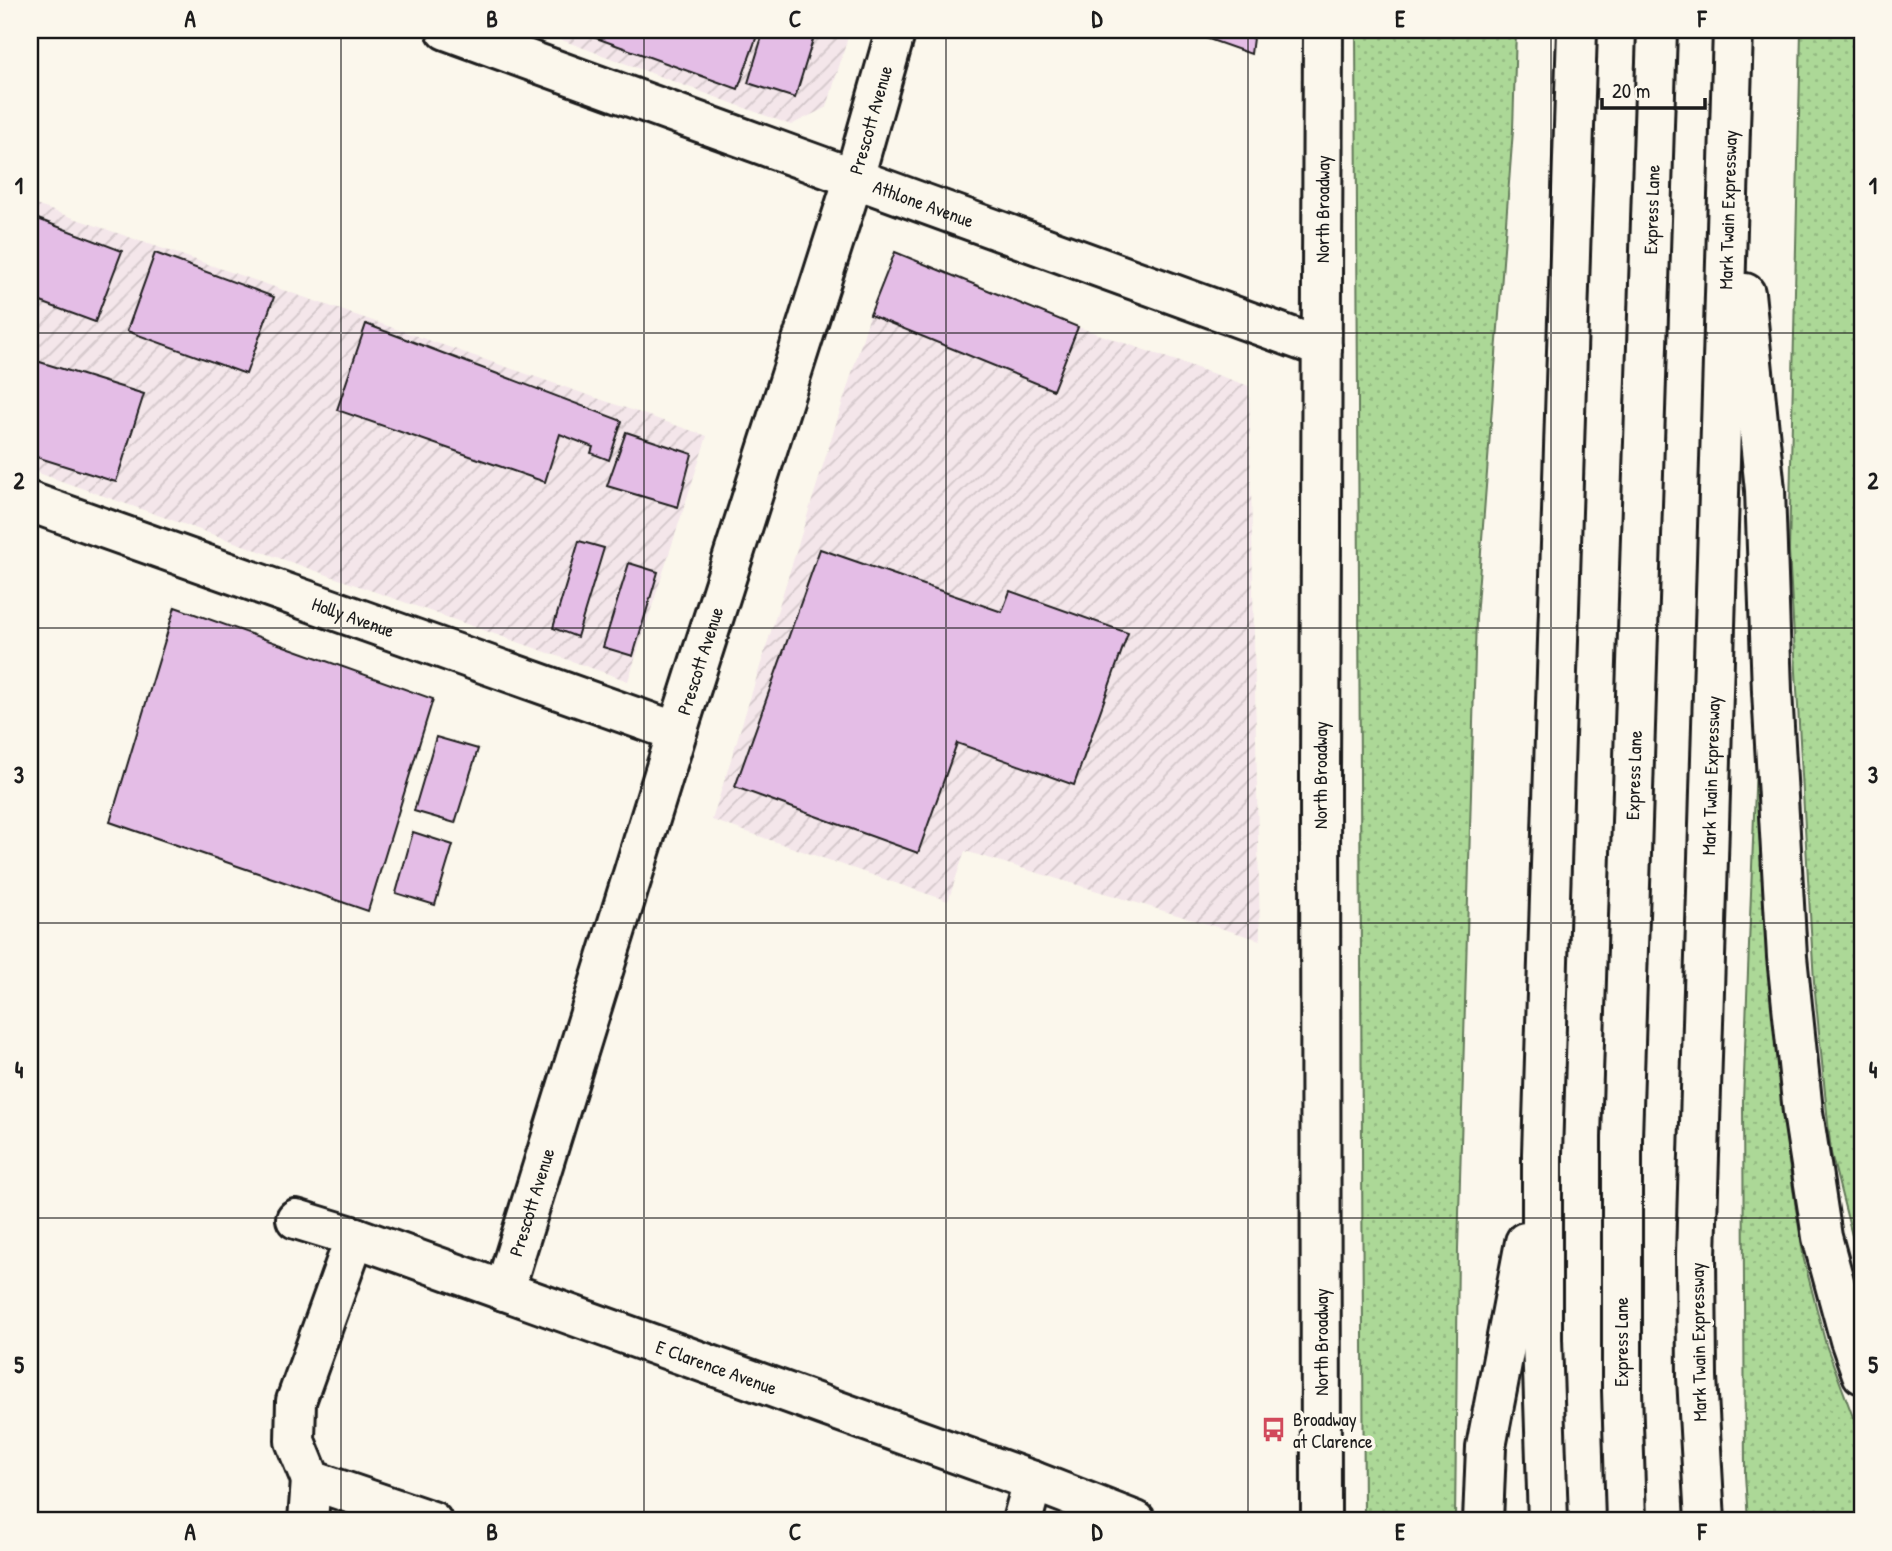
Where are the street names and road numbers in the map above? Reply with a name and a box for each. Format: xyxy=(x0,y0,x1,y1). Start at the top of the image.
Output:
street label: Prescott Avenue xyxy=(843,62,898,178)
street label: Mark Twain Expressway xyxy=(1712,130,1743,290)
street label: North Broadway xyxy=(1309,155,1335,263)
street label: Express Lane xyxy=(1637,164,1666,255)
street label: Athlone Avenue xyxy=(870,173,978,234)
street label: Holly Avenue xyxy=(309,590,398,644)
street label: Prescott Avenue xyxy=(670,603,729,718)
street label: Mark Twain Expressway xyxy=(1695,695,1726,856)
street label: North Broadway xyxy=(1307,721,1333,829)
street label: Express Lane xyxy=(1619,730,1648,820)
street label: Prescott Avenue xyxy=(503,1144,561,1260)
street label: Mark Twain Expressway xyxy=(1684,1262,1712,1422)
street label: North Broadway xyxy=(1308,1288,1334,1396)
street label: Express Lane xyxy=(1608,1297,1634,1387)
street label: E Clarence Avenue xyxy=(653,1333,781,1401)

